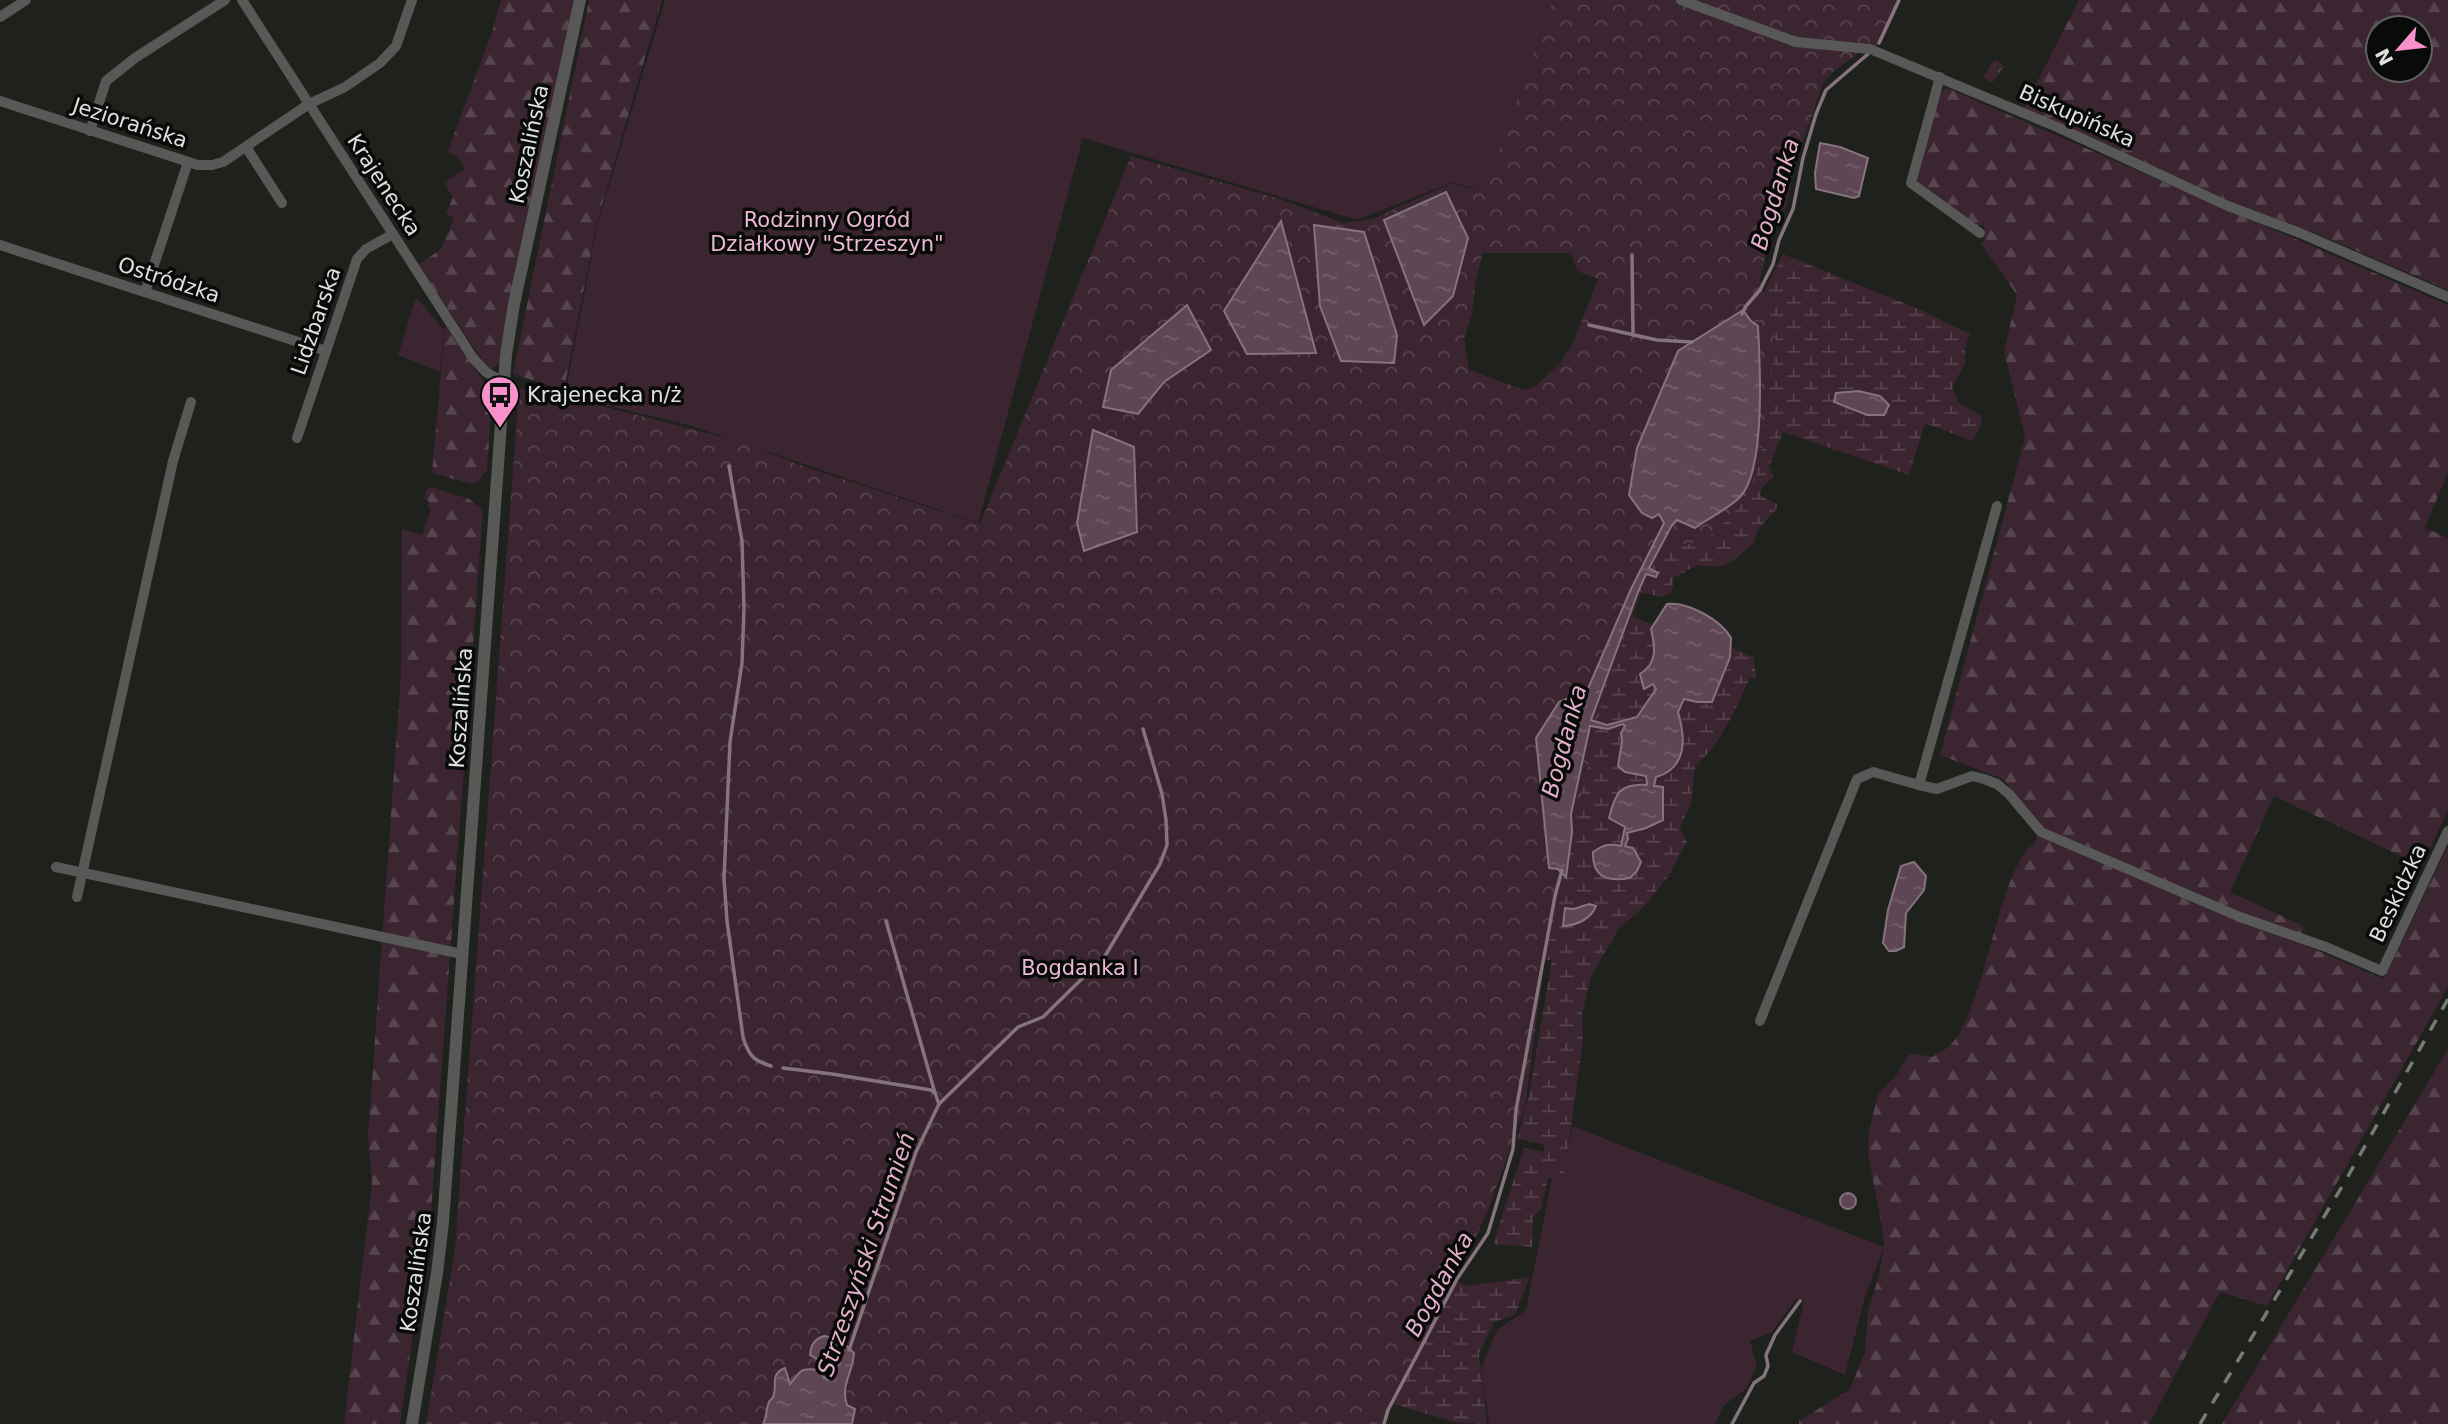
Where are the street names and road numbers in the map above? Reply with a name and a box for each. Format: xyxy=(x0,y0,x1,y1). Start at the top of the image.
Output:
street label: Biskupińska xyxy=(2015,80,2139,152)
street label: Koszalińska xyxy=(505,82,553,206)
street label: Jeziorańska xyxy=(68,93,190,153)
street label: Krajenecka xyxy=(342,130,426,240)
street label: Ostródzka xyxy=(115,252,223,308)
street label: Lidzbarska xyxy=(286,264,346,378)
street label: Koszalińska xyxy=(445,647,477,769)
street label: Beskidzka xyxy=(2365,840,2431,946)
street label: Koszalińska xyxy=(396,1210,436,1334)

